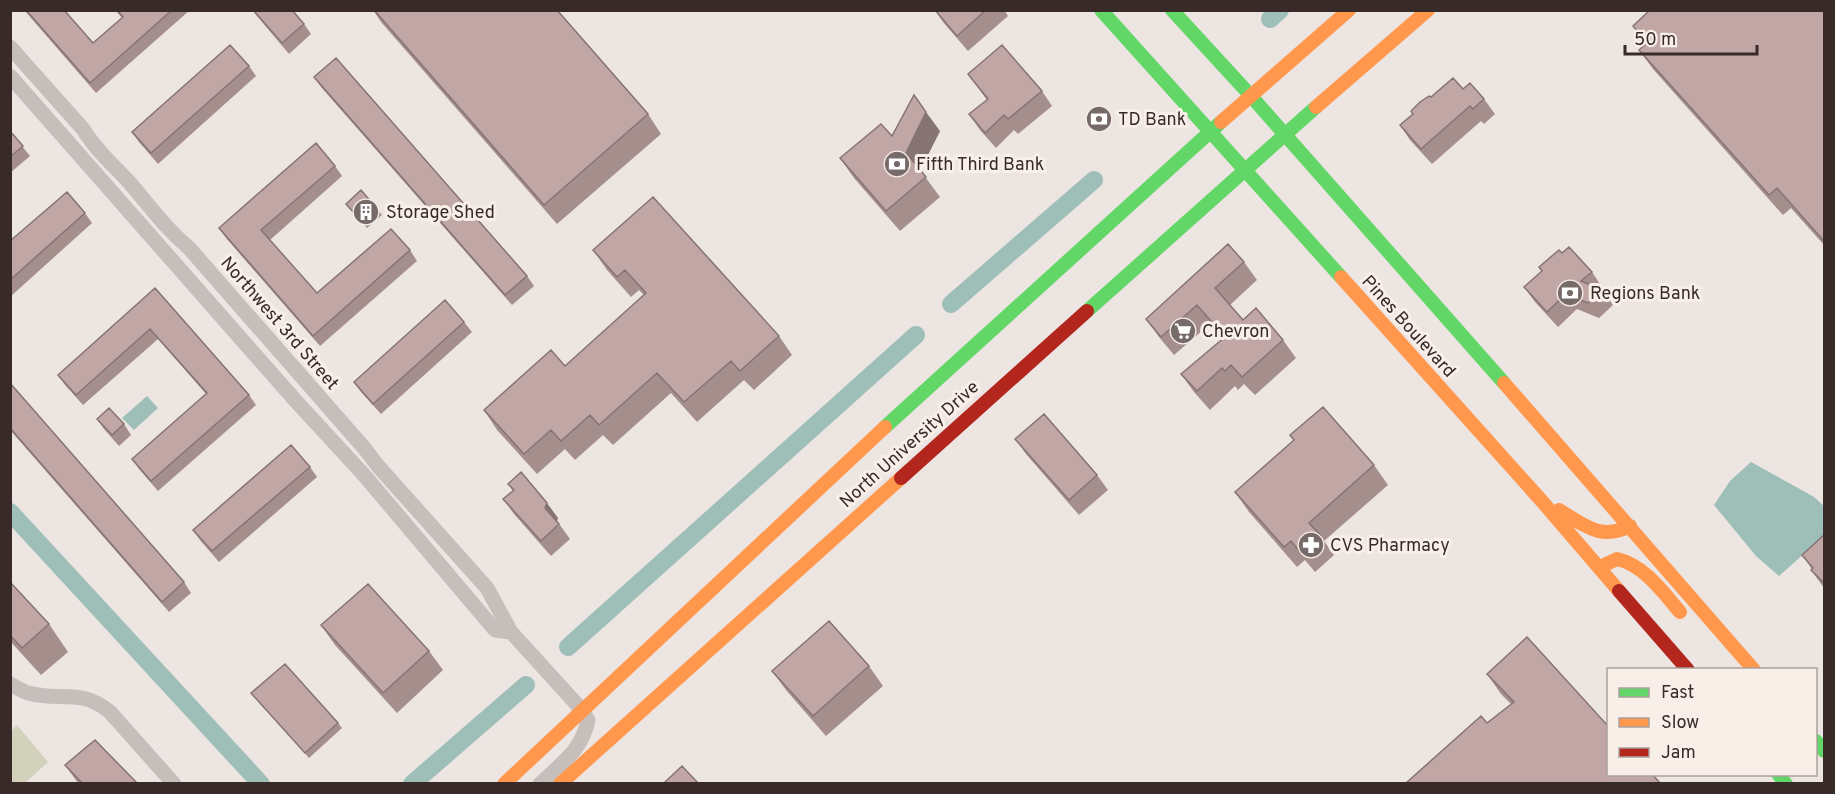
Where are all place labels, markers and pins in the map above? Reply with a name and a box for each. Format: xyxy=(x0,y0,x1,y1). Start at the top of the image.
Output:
bank icon: TD Bank xyxy=(1084,104,1114,134)
place label: TD Bank xyxy=(1118,109,1186,132)
bank icon: Fifth Third Bank xyxy=(882,149,912,179)
place label: Fifth Third Bank xyxy=(916,154,1044,177)
building icon: Storage Shed xyxy=(351,197,381,227)
place label: Storage Shed xyxy=(386,202,495,225)
bank icon: Regions Bank xyxy=(1555,278,1585,308)
place label: Regions Bank xyxy=(1590,283,1700,306)
supermarket icon: Chevron xyxy=(1168,316,1198,346)
place label: Chevron xyxy=(1202,321,1269,344)
pharmacy icon: CVS Pharmacy xyxy=(1296,530,1326,560)
place label: CVS Pharmacy xyxy=(1330,535,1450,558)

